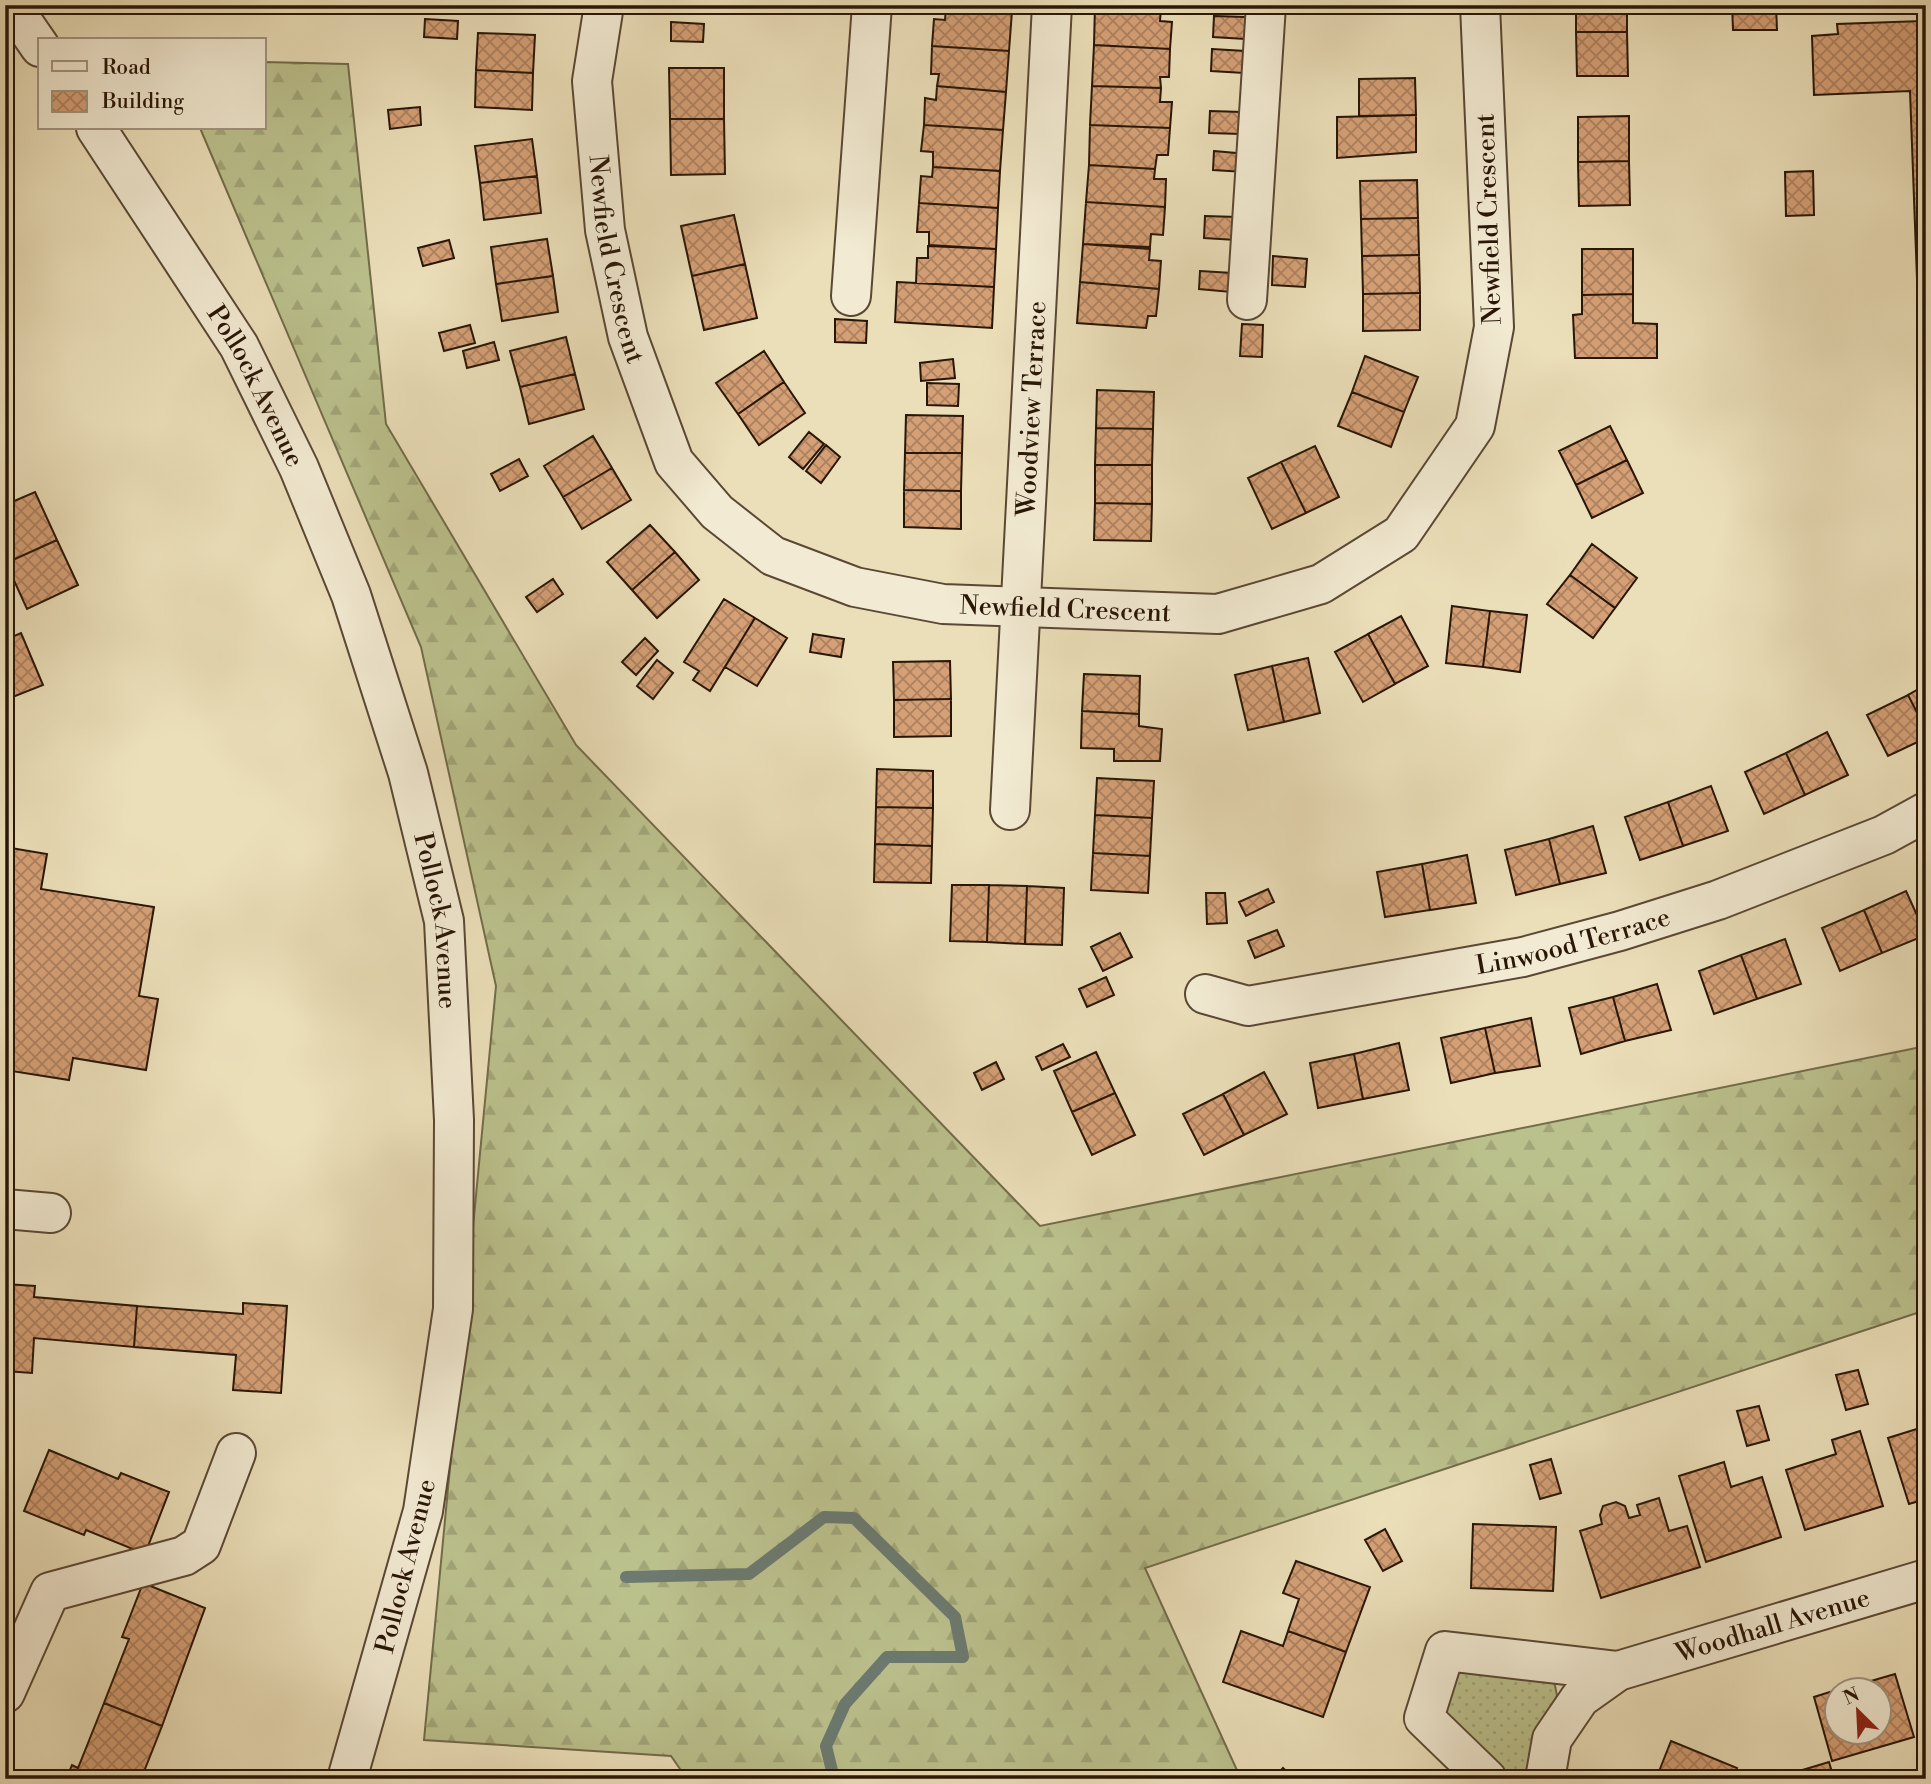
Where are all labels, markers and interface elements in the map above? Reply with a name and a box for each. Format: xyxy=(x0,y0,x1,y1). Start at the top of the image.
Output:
legend xyxy=(38,38,266,130)
text: Road xyxy=(102,55,151,81)
text: Building xyxy=(101,89,184,115)
street label: Newfield Crescent xyxy=(1469,113,1509,325)
street label: Newfield Crescent xyxy=(582,154,651,368)
street label: Pollock Avenue xyxy=(200,299,311,472)
street label: Woodview Terrace xyxy=(1010,300,1054,518)
street label: Newfield Crescent xyxy=(959,590,1171,629)
street label: Pollock Avenue xyxy=(406,830,463,1010)
street label: Linwood Terrace xyxy=(1473,901,1674,982)
street label: Pollock Avenue xyxy=(369,1476,443,1657)
street label: Woodhall Avenue xyxy=(1671,1582,1874,1670)
north arrow xyxy=(1822,1676,1892,1746)
text: N xyxy=(1840,1682,1863,1710)

